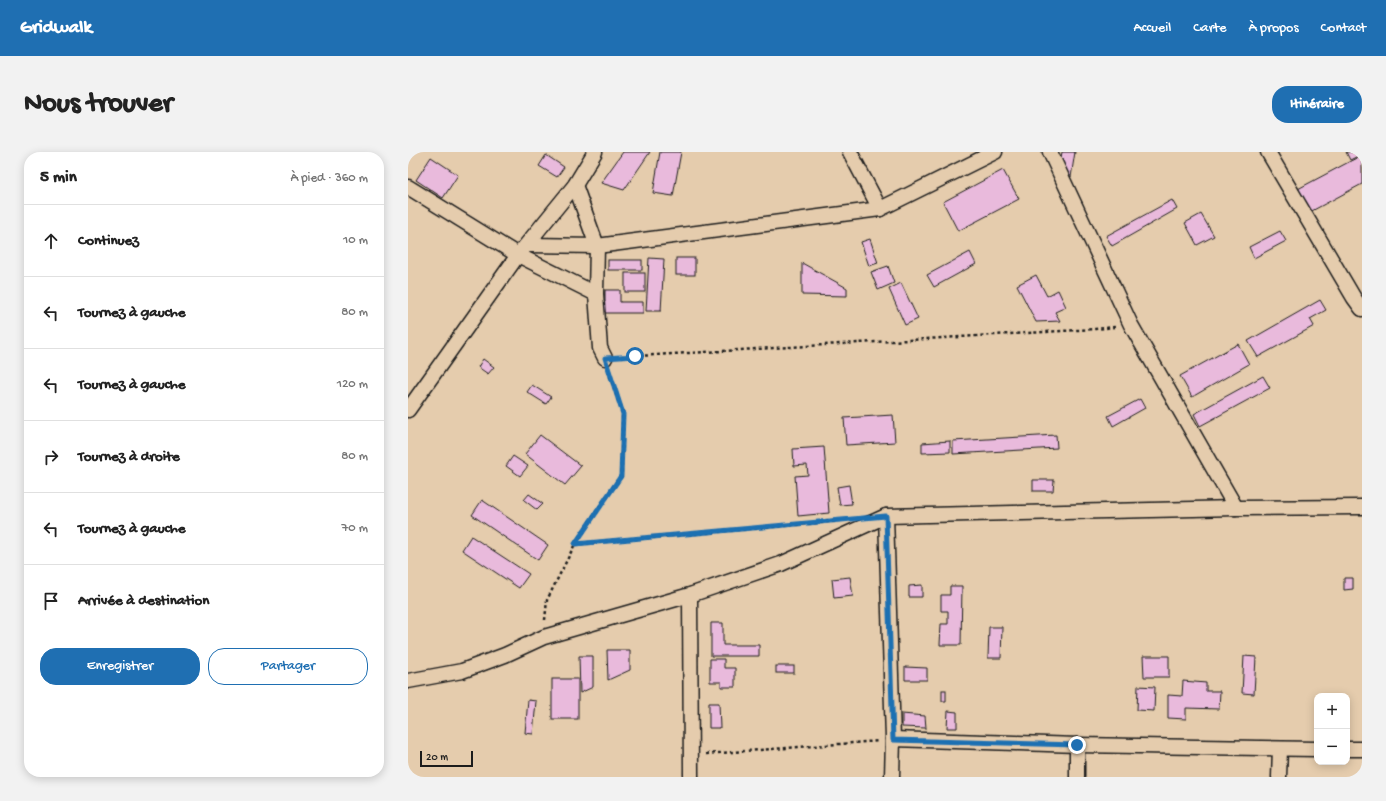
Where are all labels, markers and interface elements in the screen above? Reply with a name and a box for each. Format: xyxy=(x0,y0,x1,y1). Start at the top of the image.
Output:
text: Gridwalk xyxy=(20,17,92,40)
text: Accueil xyxy=(1134,20,1171,37)
text: Carte xyxy=(1193,20,1227,37)
text: À propos xyxy=(1249,20,1299,37)
text: Contact xyxy=(1321,20,1366,37)
button: Itinéraire xyxy=(1272,86,1362,123)
text: Nous trouver xyxy=(24,88,173,121)
text: 5 min xyxy=(40,168,77,188)
text: À pied · 360 m xyxy=(290,171,368,186)
icon: ahead xyxy=(40,230,62,252)
text: Continuez xyxy=(78,232,139,250)
text: 10 m xyxy=(343,233,368,248)
icon: left xyxy=(40,302,62,324)
text: Tournez à gauche xyxy=(78,304,186,322)
text: 80 m xyxy=(341,305,368,320)
route start xyxy=(626,347,644,365)
icon: left xyxy=(40,374,62,396)
text: Tournez à gauche xyxy=(78,376,186,394)
text: 120 m xyxy=(337,377,368,392)
icon: right xyxy=(40,446,62,468)
text: Tournez à droite xyxy=(78,448,180,466)
text: 80 m xyxy=(341,449,368,464)
icon: left xyxy=(40,518,62,540)
text: Tournez à gauche xyxy=(78,520,186,538)
text: 70 m xyxy=(342,521,368,536)
icon: arrive xyxy=(40,590,62,612)
text: Arrivée à destination xyxy=(78,592,209,610)
button: Enregistrer xyxy=(40,648,200,685)
button: Partager xyxy=(208,648,368,685)
map controls xyxy=(1314,693,1350,765)
button: + xyxy=(1314,693,1350,729)
button: − xyxy=(1314,729,1350,765)
route end xyxy=(1068,736,1086,754)
scale bar xyxy=(420,749,473,768)
text: 20 m xyxy=(426,752,448,764)

